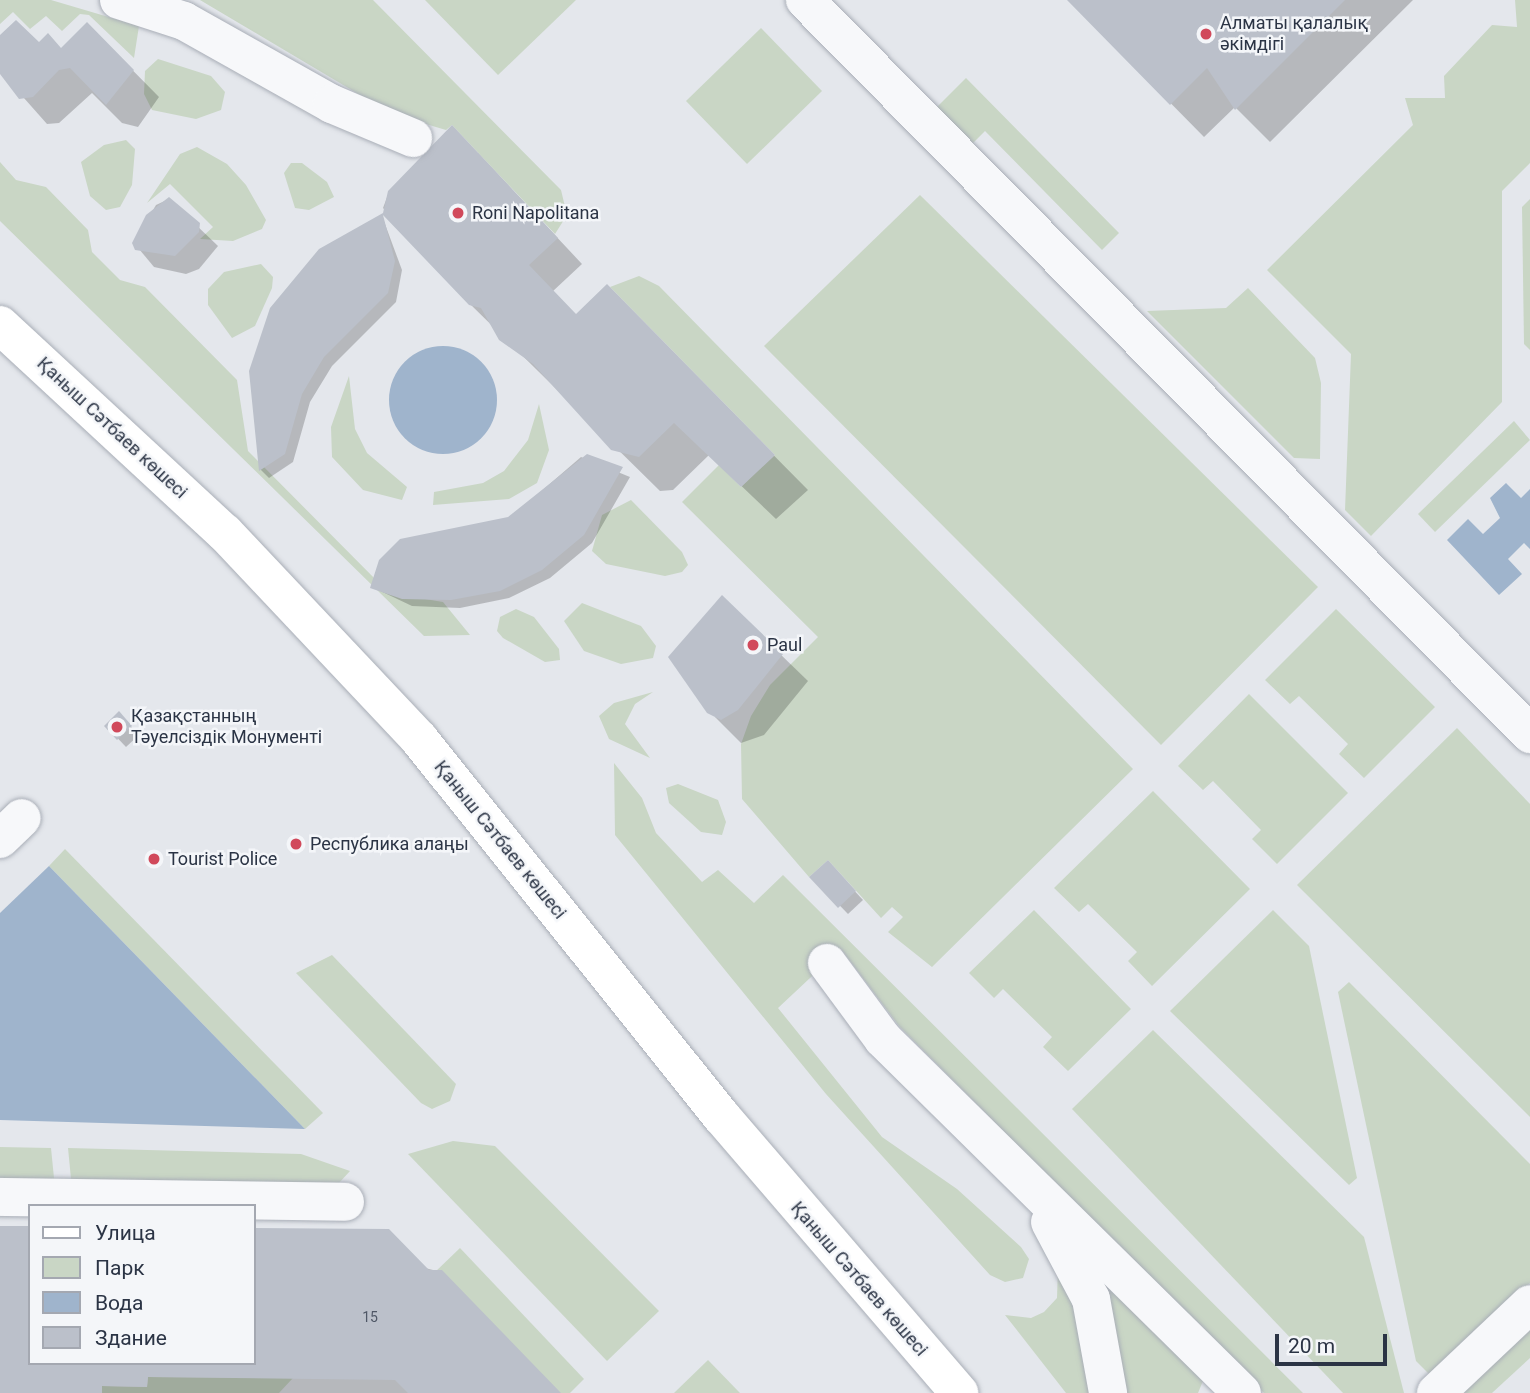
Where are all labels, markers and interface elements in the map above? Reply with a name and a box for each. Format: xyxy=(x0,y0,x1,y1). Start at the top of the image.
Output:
place label: Алматы қалалық әкімдігі xyxy=(1220,13,1368,56)
marker: Алматы қалалық әкімдігі xyxy=(1198,26,1214,42)
place label: Roni Napolitana xyxy=(472,202,599,224)
marker: Roni Napolitana xyxy=(450,205,466,221)
street label: Қаныш Сәтбаев көшесі xyxy=(32,353,192,503)
place label: Paul xyxy=(767,634,802,656)
marker: Paul xyxy=(745,637,761,653)
place label: Қазақстанның Тәуелсіздік Монументі xyxy=(131,706,322,748)
marker: Қазақстанның Тәуелсіздік Монументі xyxy=(109,719,125,735)
street label: Қаныш Сәтбаев көшесі xyxy=(430,757,570,923)
place label: Республика алаңы xyxy=(310,833,469,855)
marker: Республика алаңы xyxy=(288,836,304,852)
place label: Tourist Police xyxy=(168,848,277,870)
marker: Tourist Police xyxy=(146,851,162,867)
street label: Қаныш Сәтбаев көшесі xyxy=(786,1197,932,1361)
legend xyxy=(28,1204,256,1365)
text: Улица xyxy=(95,1221,156,1245)
text: Парк xyxy=(95,1256,145,1280)
text: Вода xyxy=(95,1291,143,1315)
house number: 15 xyxy=(362,1309,378,1325)
scale bar xyxy=(1278,1320,1390,1364)
text: Здание xyxy=(95,1326,167,1350)
text: 20 m xyxy=(1288,1334,1335,1358)

